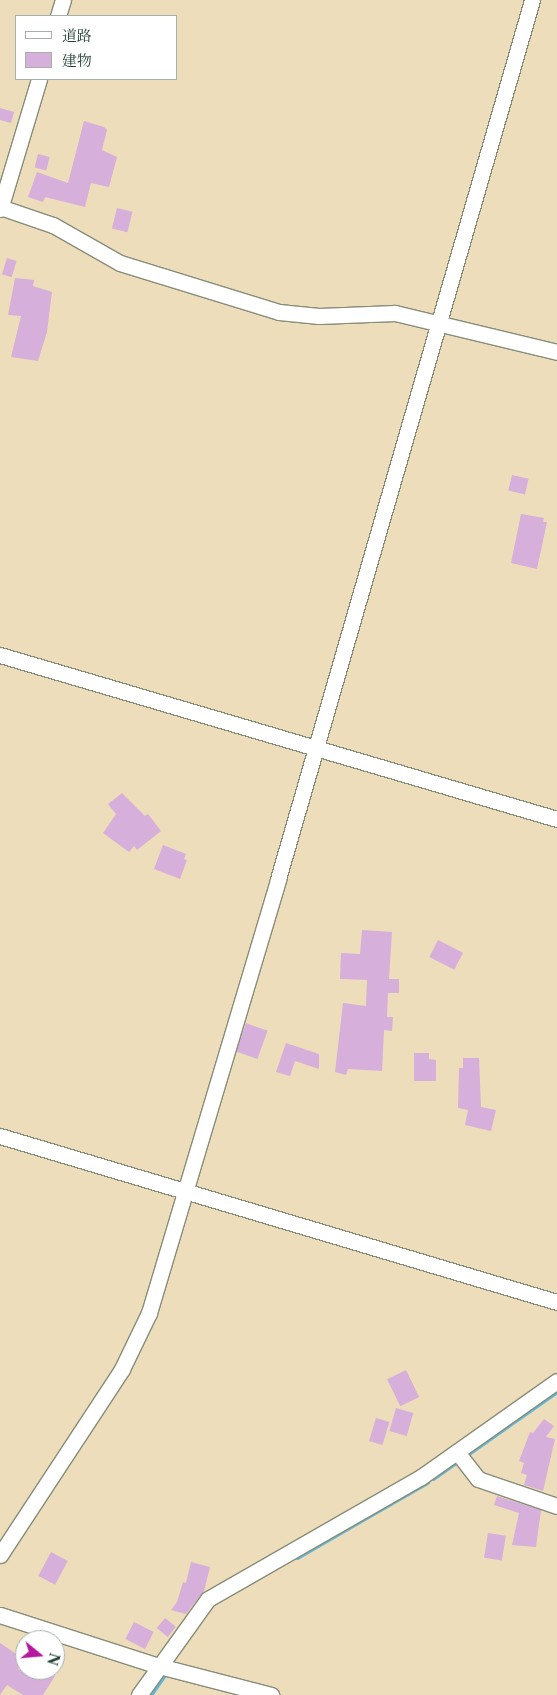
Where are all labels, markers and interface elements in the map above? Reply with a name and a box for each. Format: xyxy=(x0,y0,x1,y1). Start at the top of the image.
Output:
legend xyxy=(15,15,178,80)
text: 道路 xyxy=(62,26,92,45)
text: 建物 xyxy=(62,51,92,70)
north arrow xyxy=(15,1630,65,1680)
text: N xyxy=(43,1651,64,1668)

